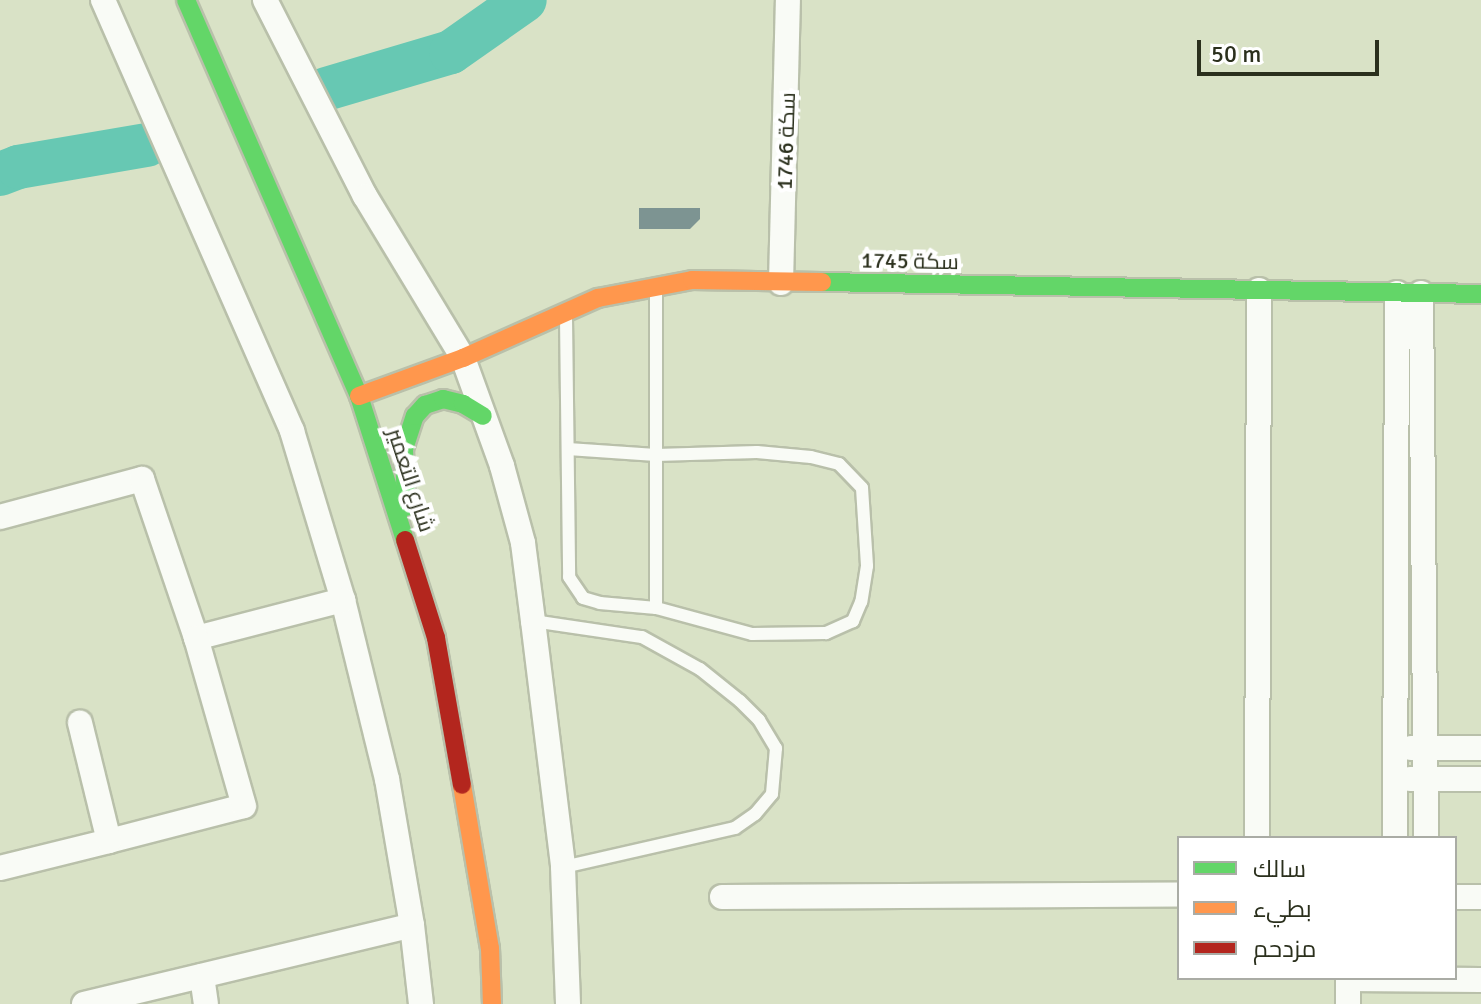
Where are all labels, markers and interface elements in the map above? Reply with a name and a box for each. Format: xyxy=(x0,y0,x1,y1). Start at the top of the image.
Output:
scale bar xyxy=(1201,24,1383,74)
text: 50 m xyxy=(1211,39,1261,69)
street label: سكة 1746 xyxy=(771,92,801,190)
street label: سكة 1745 xyxy=(861,247,959,275)
street label: شارع التعمير xyxy=(382,425,440,535)
legend xyxy=(1177,836,1457,980)
text: سالك xyxy=(1253,854,1306,884)
text: بطيء xyxy=(1253,894,1312,924)
text: مزدحم xyxy=(1253,934,1316,964)

